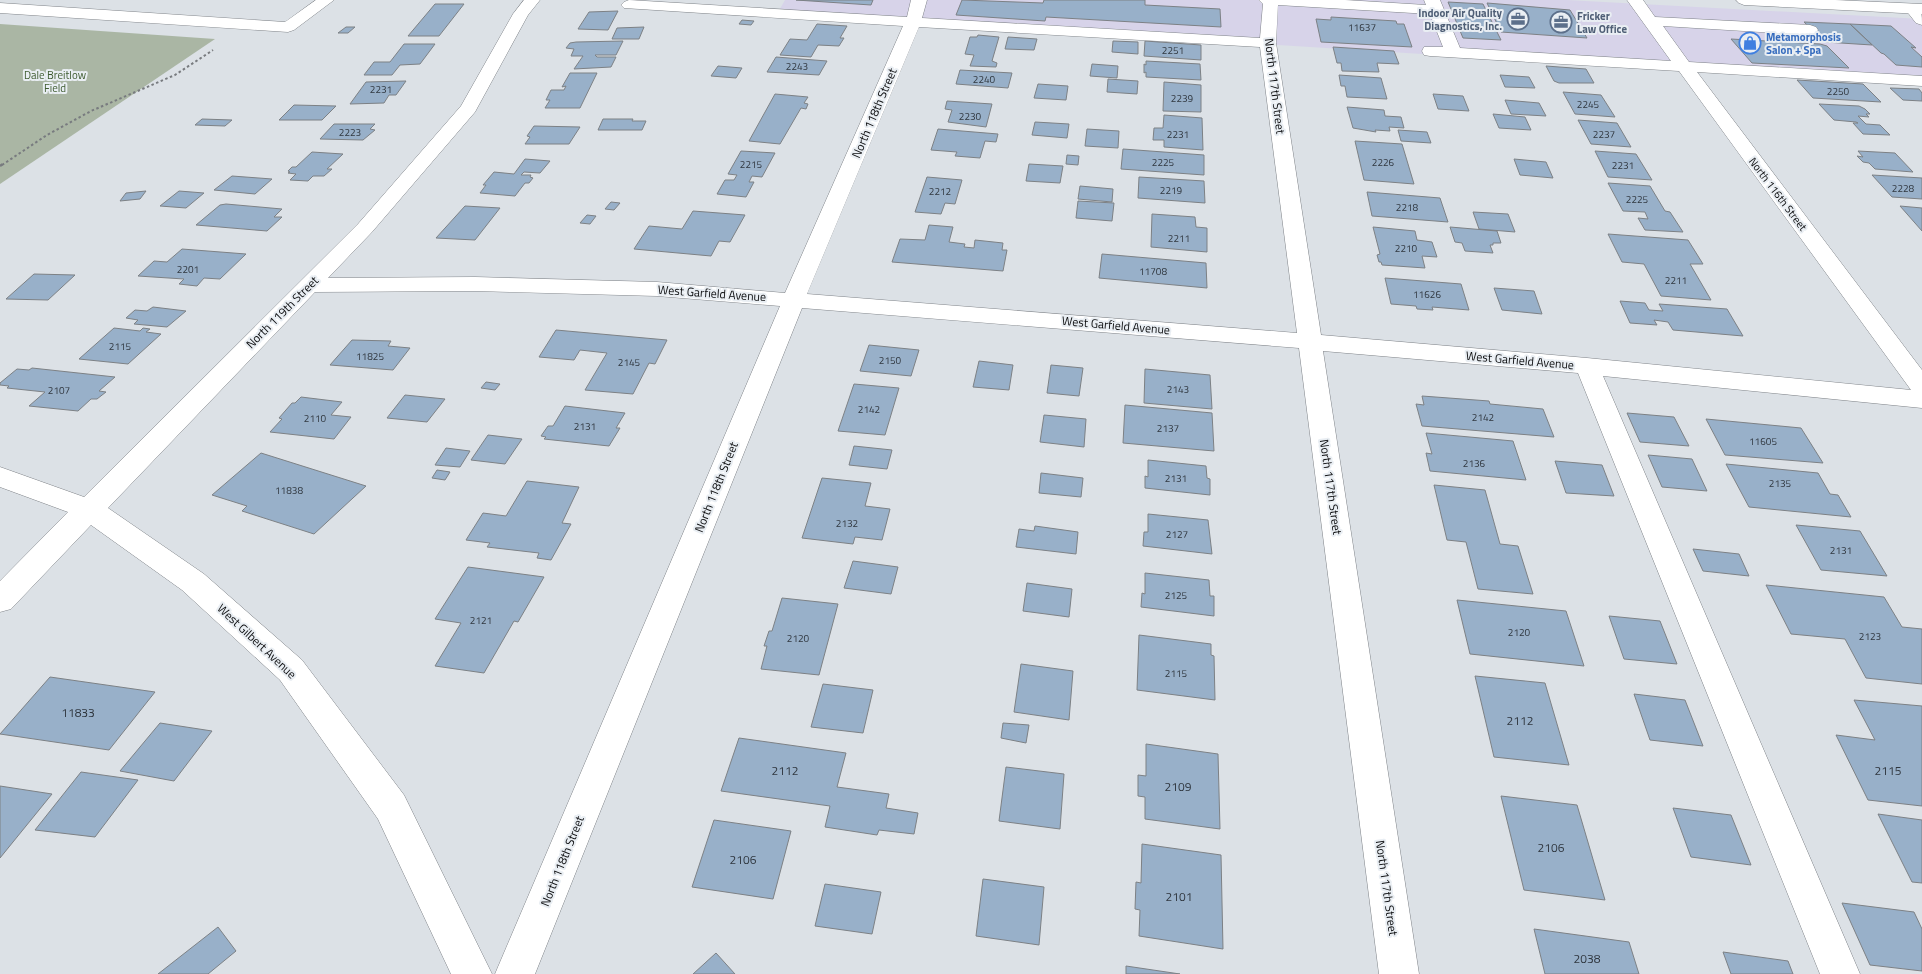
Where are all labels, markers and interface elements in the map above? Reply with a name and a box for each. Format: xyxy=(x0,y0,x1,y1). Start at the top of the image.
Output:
place label: Indoor Air Quality Diagnostics, Inc. xyxy=(1418,5,1502,34)
office icon: Indoor Air Quality Diagnostics, Inc. xyxy=(1506,7,1530,31)
place label: Fricker Law Office xyxy=(1577,8,1627,37)
office icon: Fricker Law Office xyxy=(1549,10,1573,34)
house number: 11637 xyxy=(1348,20,1376,35)
place label: Metamorphosis Salon + Spa xyxy=(1766,29,1841,58)
shop icon: Metamorphosis Salon + Spa xyxy=(1738,31,1762,55)
street label: North 117th Street xyxy=(1260,37,1290,136)
house number: 2251 xyxy=(1162,43,1184,58)
house number: 2243 xyxy=(786,59,808,74)
street label: North 118th Street xyxy=(846,64,902,161)
park label: Dale Breitlow Field xyxy=(24,67,87,96)
house number: 2240 xyxy=(973,72,996,87)
house number: 2231 xyxy=(370,82,392,97)
house number: 2250 xyxy=(1827,84,1850,99)
house number: 2239 xyxy=(1171,91,1194,106)
house number: 2245 xyxy=(1577,97,1600,112)
house number: 2230 xyxy=(959,109,982,124)
house number: 2223 xyxy=(339,125,361,140)
house number: 2231 xyxy=(1167,127,1189,142)
house number: 2237 xyxy=(1593,127,1615,142)
street label: North 116th Street xyxy=(1745,154,1811,234)
house number: 2225 xyxy=(1152,155,1175,170)
house number: 2226 xyxy=(1372,155,1395,170)
house number: 2215 xyxy=(740,157,763,172)
house number: 2231 xyxy=(1612,158,1634,173)
house number: 2228 xyxy=(1892,181,1915,196)
house number: 2219 xyxy=(1160,183,1183,198)
house number: 2212 xyxy=(929,184,951,199)
house number: 2225 xyxy=(1626,192,1649,207)
house number: 2218 xyxy=(1396,200,1419,215)
house number: 2211 xyxy=(1168,231,1190,246)
house number: 2210 xyxy=(1395,241,1418,256)
house number: 2201 xyxy=(177,262,199,277)
house number: 11708 xyxy=(1139,264,1167,279)
street label: North 119th Street xyxy=(241,271,323,353)
house number: 2211 xyxy=(1665,273,1687,288)
street label: West Garfield Avenue xyxy=(657,280,767,306)
house number: 11626 xyxy=(1413,287,1441,302)
street label: West Garfield Avenue xyxy=(1061,311,1171,339)
house number: 2115 xyxy=(109,339,132,354)
street label: West Garfield Avenue xyxy=(1465,346,1575,374)
house number: 11825 xyxy=(356,349,384,364)
house number: 2150 xyxy=(879,353,902,368)
house number: 2145 xyxy=(618,355,641,370)
house number: 2143 xyxy=(1167,382,1189,397)
house number: 2107 xyxy=(48,383,70,398)
house number: 2142 xyxy=(858,402,880,417)
house number: 2142 xyxy=(1472,410,1494,425)
house number: 2110 xyxy=(304,411,327,426)
house number: 2131 xyxy=(574,419,596,434)
house number: 2137 xyxy=(1157,421,1179,436)
house number: 11605 xyxy=(1749,434,1777,449)
street label: North 118th Street xyxy=(689,438,743,535)
street label: North 117th Street xyxy=(1315,438,1347,537)
house number: 2136 xyxy=(1463,456,1486,471)
house number: 2131 xyxy=(1165,471,1187,486)
house number: 2135 xyxy=(1769,476,1792,491)
house number: 11838 xyxy=(275,483,303,498)
house number: 2132 xyxy=(836,516,858,531)
house number: 2127 xyxy=(1166,527,1188,542)
house number: 2131 xyxy=(1830,543,1852,558)
house number: 2125 xyxy=(1165,588,1188,603)
street label: West Gilbert Avenue xyxy=(213,599,301,683)
house number: 2121 xyxy=(470,613,492,628)
house number: 2120 xyxy=(1508,625,1531,640)
house number: 2123 xyxy=(1859,629,1881,644)
house number: 2120 xyxy=(787,631,810,646)
house number: 2115 xyxy=(1165,666,1188,681)
house number: 11833 xyxy=(61,703,95,722)
house number: 2112 xyxy=(1507,711,1533,730)
house number: 2112 xyxy=(772,761,798,780)
house number: 2115 xyxy=(1875,761,1902,780)
house number: 2109 xyxy=(1165,777,1192,796)
street label: North 118th Street xyxy=(535,812,589,909)
house number: 2106 xyxy=(1538,838,1565,857)
street label: North 117th Street xyxy=(1371,839,1403,938)
house number: 2106 xyxy=(730,850,757,869)
house number: 2101 xyxy=(1166,887,1192,906)
house number: 2038 xyxy=(1574,949,1601,968)

